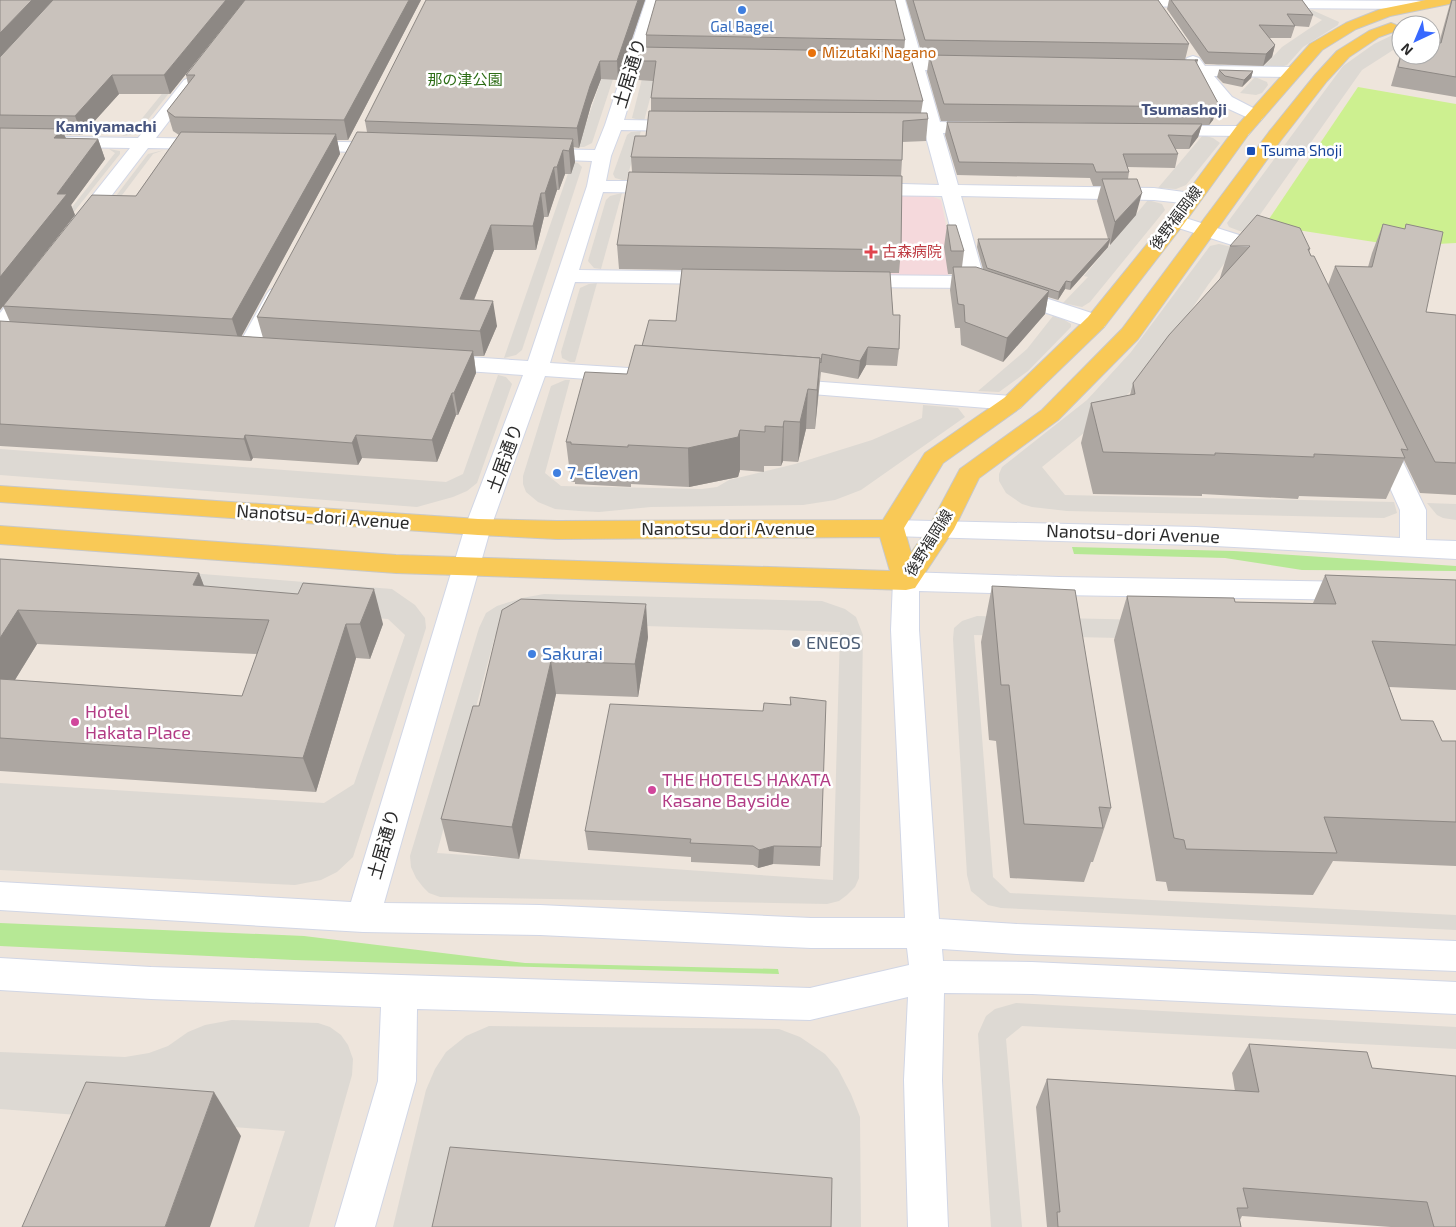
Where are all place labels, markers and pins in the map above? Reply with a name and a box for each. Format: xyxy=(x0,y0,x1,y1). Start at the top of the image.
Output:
marker: Gal Bagel xyxy=(736,4,748,16)
place label: Gal Bagel xyxy=(710,17,774,35)
place label: Mizutaki Nagano xyxy=(822,43,936,61)
marker: Mizutaki Nagano xyxy=(806,47,818,59)
place label: Tsuma Shoji xyxy=(1261,141,1342,160)
marker: Tsuma Shoji xyxy=(1245,145,1257,157)
place label: 古森病院 xyxy=(882,242,942,260)
marker: 古森病院 xyxy=(864,245,878,259)
place label: 7-Eleven xyxy=(567,461,639,483)
marker: 7-Eleven xyxy=(551,467,563,479)
place label: ENEOS xyxy=(806,631,861,653)
marker: ENEOS xyxy=(790,637,802,649)
place label: Sakurai xyxy=(542,642,603,664)
marker: Sakurai xyxy=(526,648,538,660)
place label: Hotel Hakata Place xyxy=(85,700,191,743)
marker: Hotel Hakata Place xyxy=(69,716,81,728)
place label: THE HOTELS HAKATA Kasane Bayside xyxy=(662,768,832,811)
marker: THE HOTELS HAKATA Kasane Bayside xyxy=(646,784,658,796)

